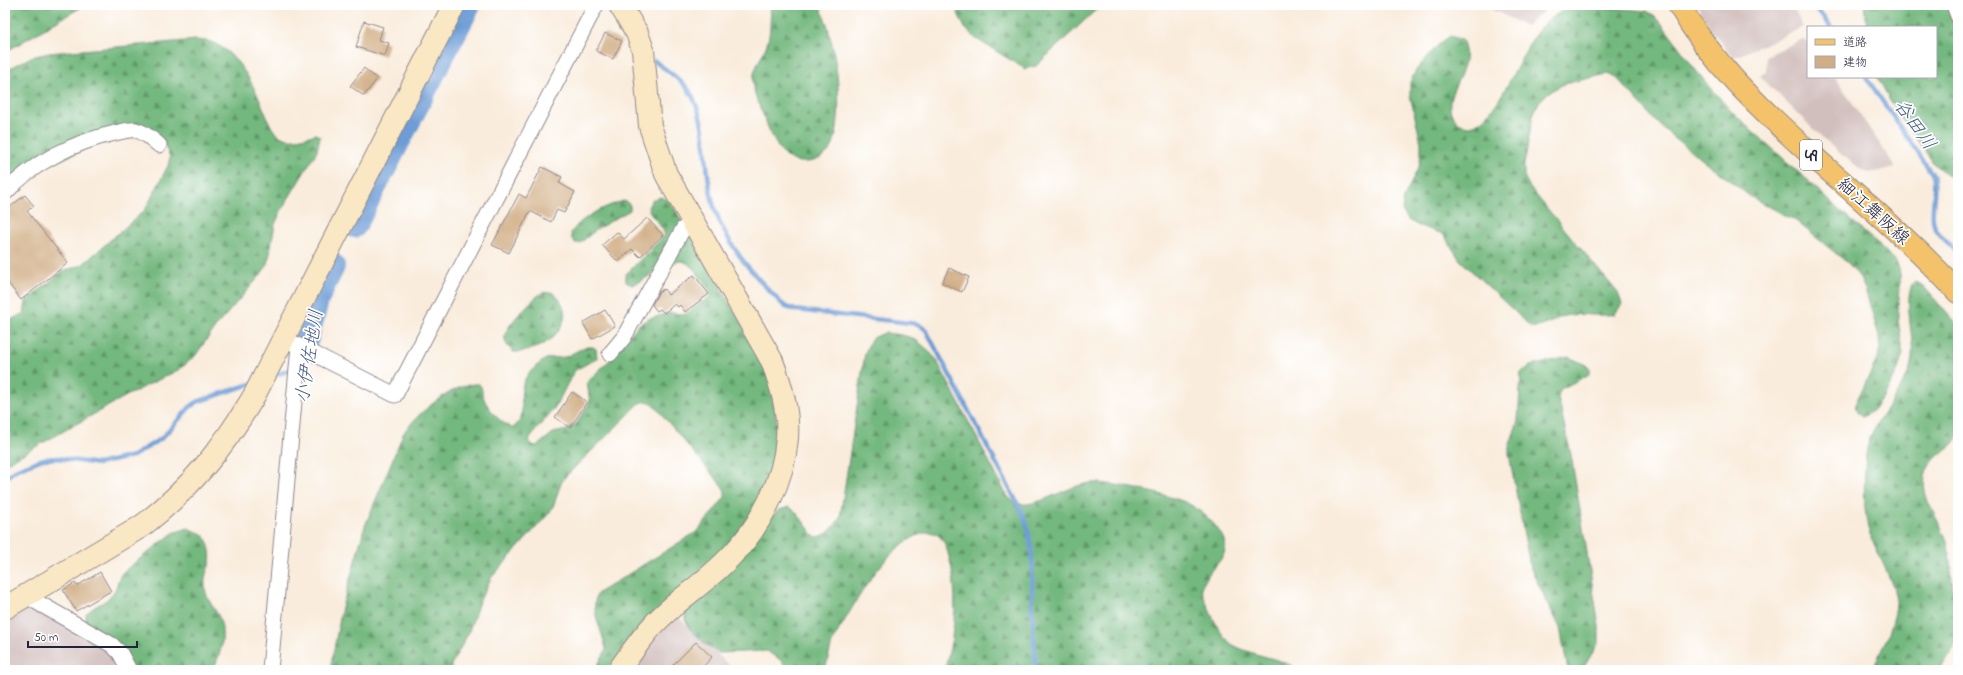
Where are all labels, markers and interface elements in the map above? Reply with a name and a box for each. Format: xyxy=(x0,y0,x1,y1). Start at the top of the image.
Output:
legend xyxy=(1807,26,1937,78)
text: 道路 xyxy=(1843,34,1867,52)
text: 建物 xyxy=(1843,54,1867,72)
water label: 谷田川 xyxy=(1887,94,1941,157)
road number: 49 xyxy=(1800,140,1822,170)
street label: 細江舞阪線 xyxy=(1831,173,1915,252)
water label: 小伊佐地川 xyxy=(290,307,331,405)
scale bar xyxy=(28,623,137,649)
text: 50 m xyxy=(34,629,58,647)

